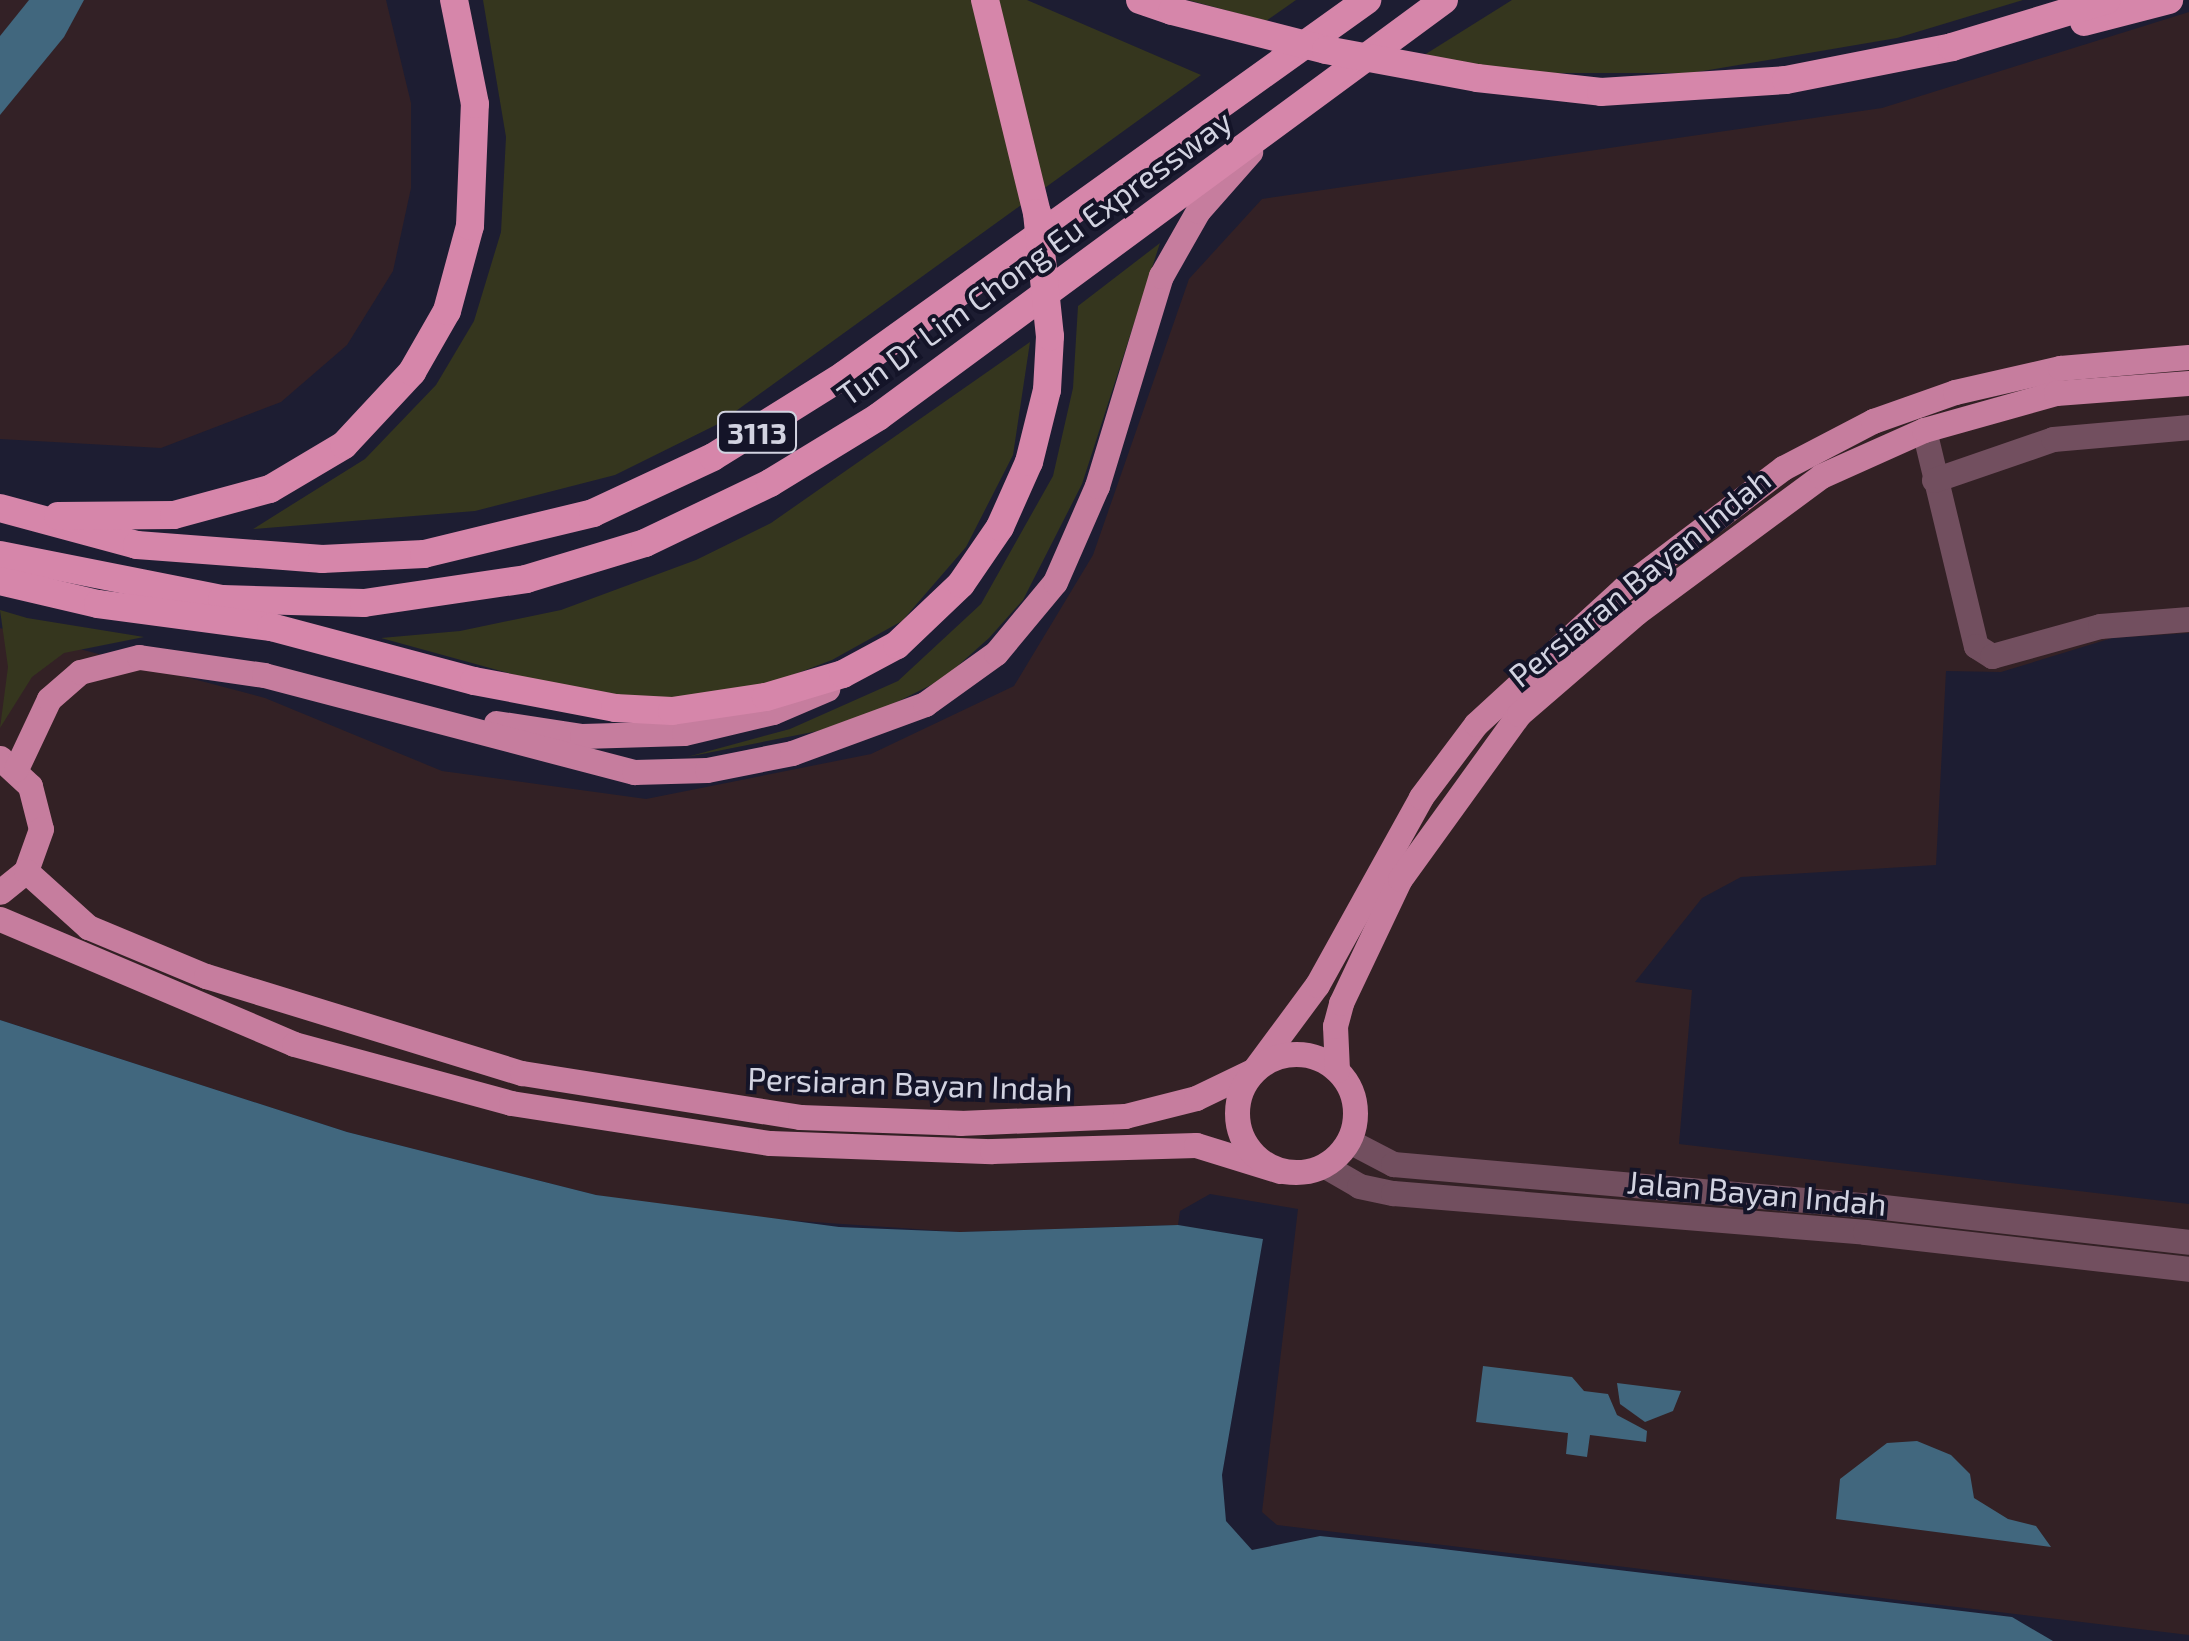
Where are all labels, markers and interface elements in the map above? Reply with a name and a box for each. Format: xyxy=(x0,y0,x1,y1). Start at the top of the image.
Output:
street label: Tun Dr Lim Chong Eu Expressway xyxy=(829,101,1239,413)
road number: 3113 xyxy=(717,407,797,457)
street label: Persiaran Bayan Indah xyxy=(1500,460,1778,694)
street label: Persiaran Bayan Indah xyxy=(747,1058,1073,1108)
street label: Jalan Bayan Indah xyxy=(1626,1162,1888,1222)

